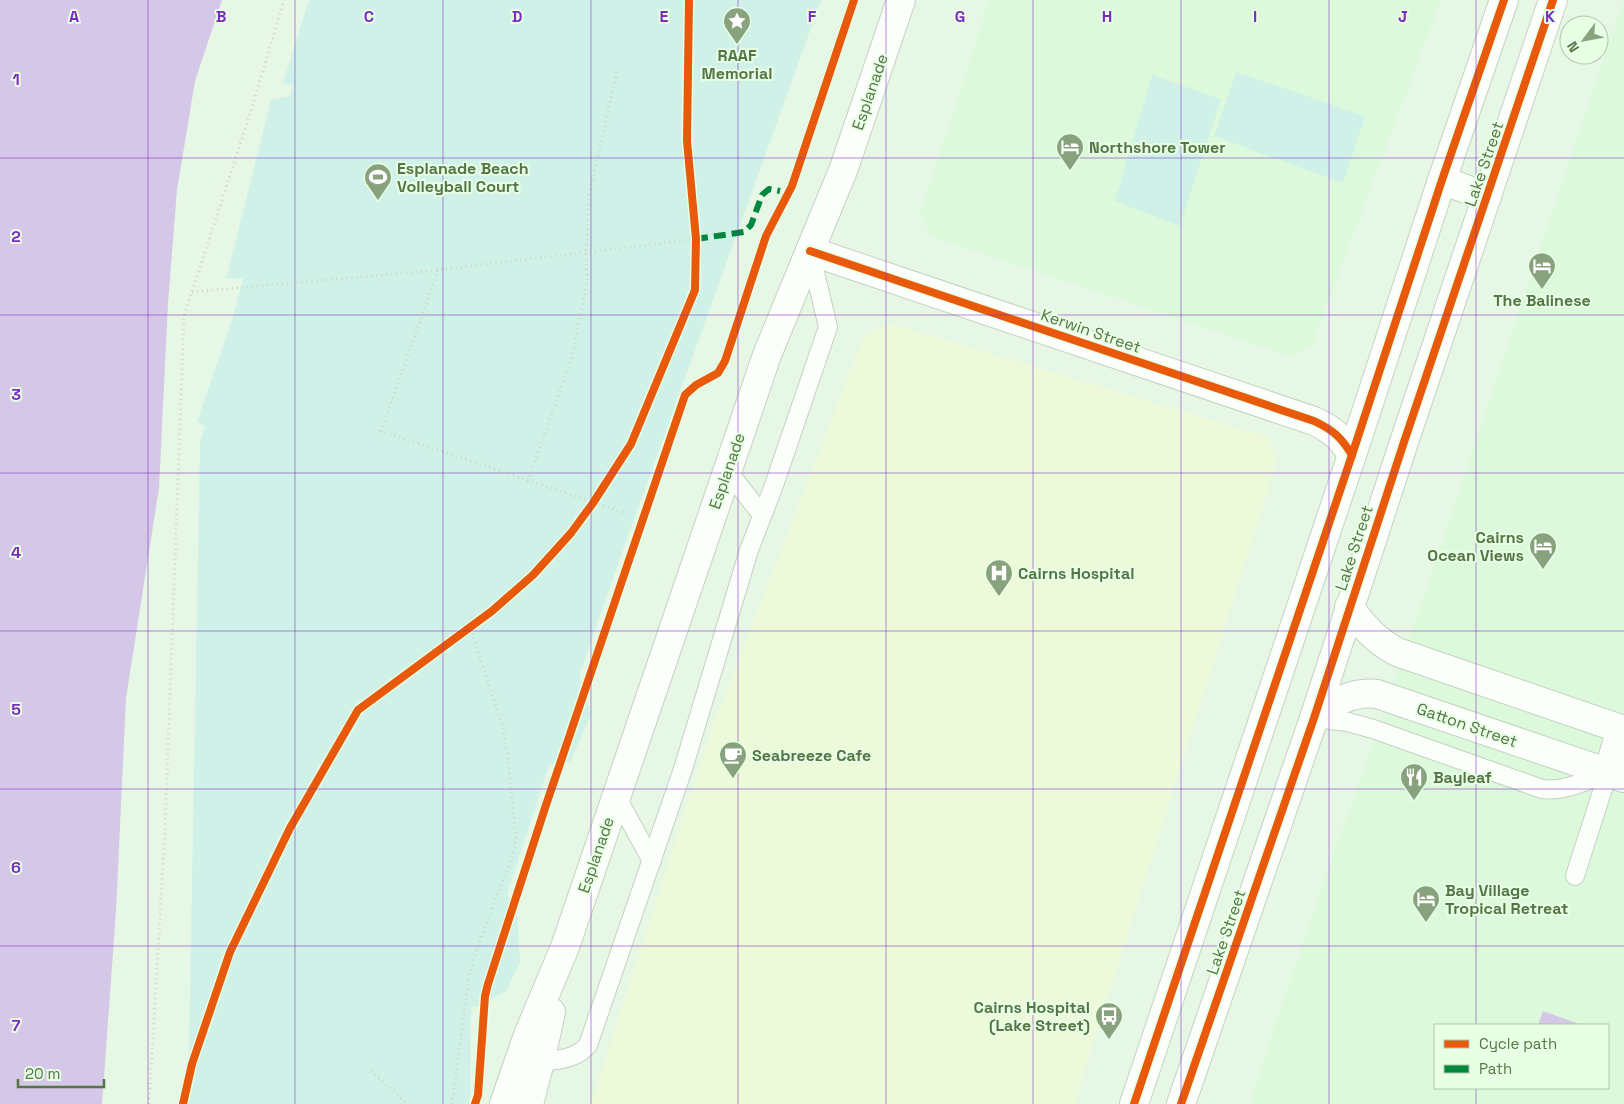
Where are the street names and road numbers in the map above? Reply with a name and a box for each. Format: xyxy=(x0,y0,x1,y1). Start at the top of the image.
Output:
street label: Esplanade xyxy=(847,51,893,133)
street label: Lake Street xyxy=(1460,119,1508,209)
street label: Kerwin Street xyxy=(1038,304,1144,358)
street label: Esplanade xyxy=(704,430,750,512)
street label: Lake Street xyxy=(1330,503,1378,593)
street label: Gatton Street xyxy=(1414,698,1520,752)
street label: Esplanade xyxy=(573,814,619,896)
street label: Lake Street xyxy=(1202,887,1250,977)

